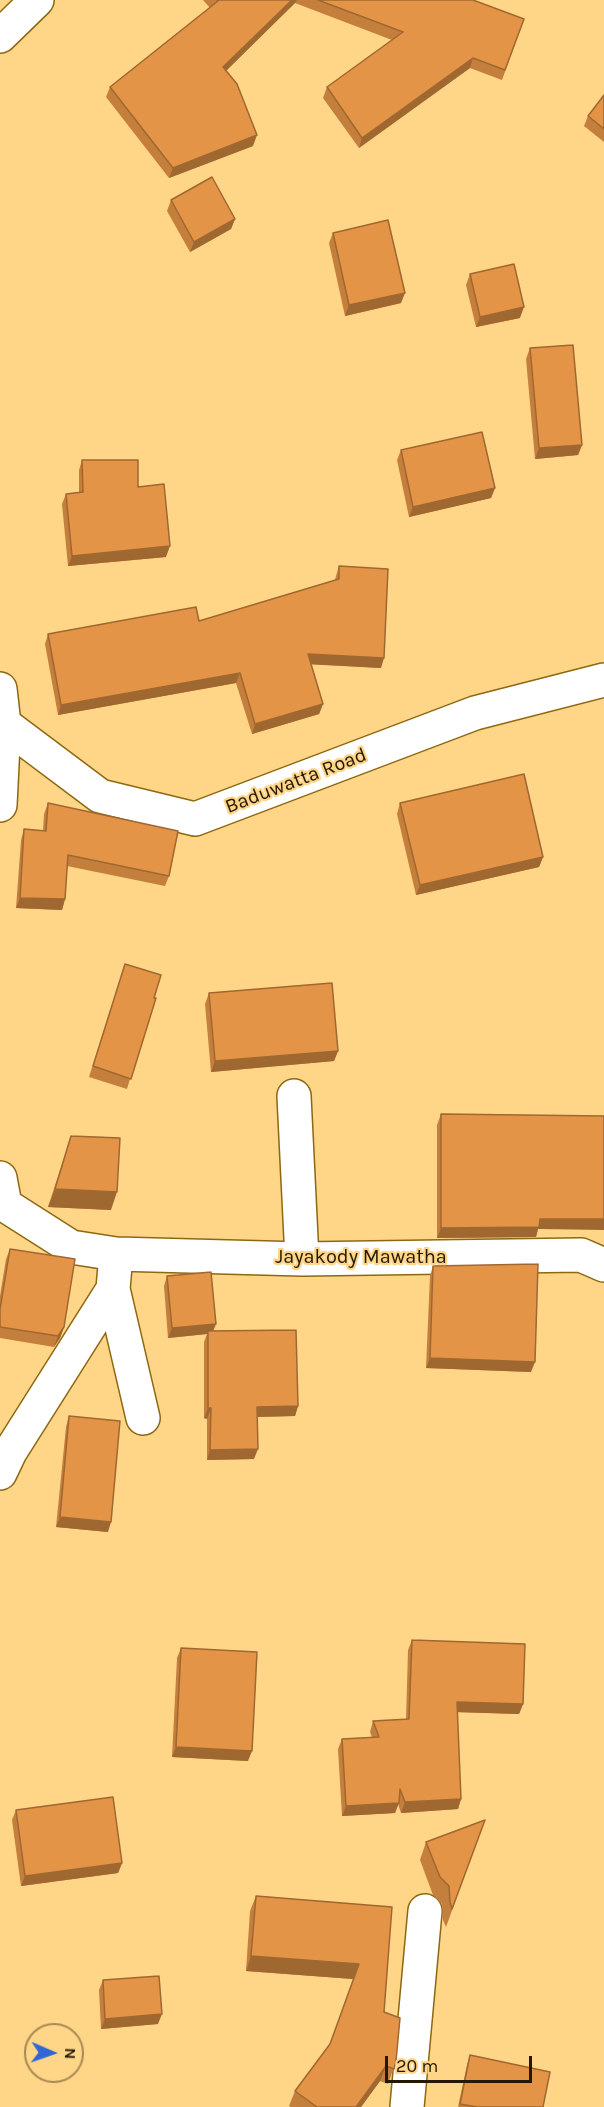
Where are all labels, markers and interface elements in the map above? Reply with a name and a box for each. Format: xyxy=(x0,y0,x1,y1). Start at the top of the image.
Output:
street label: Baduwatta Road xyxy=(222,743,370,819)
street label: Jayakody Mawatha xyxy=(275,1245,447,1269)
north arrow xyxy=(24,2023,84,2083)
scale bar xyxy=(388,2044,535,2082)
text: N xyxy=(61,2047,80,2060)
text: 20 m xyxy=(396,2055,438,2077)

